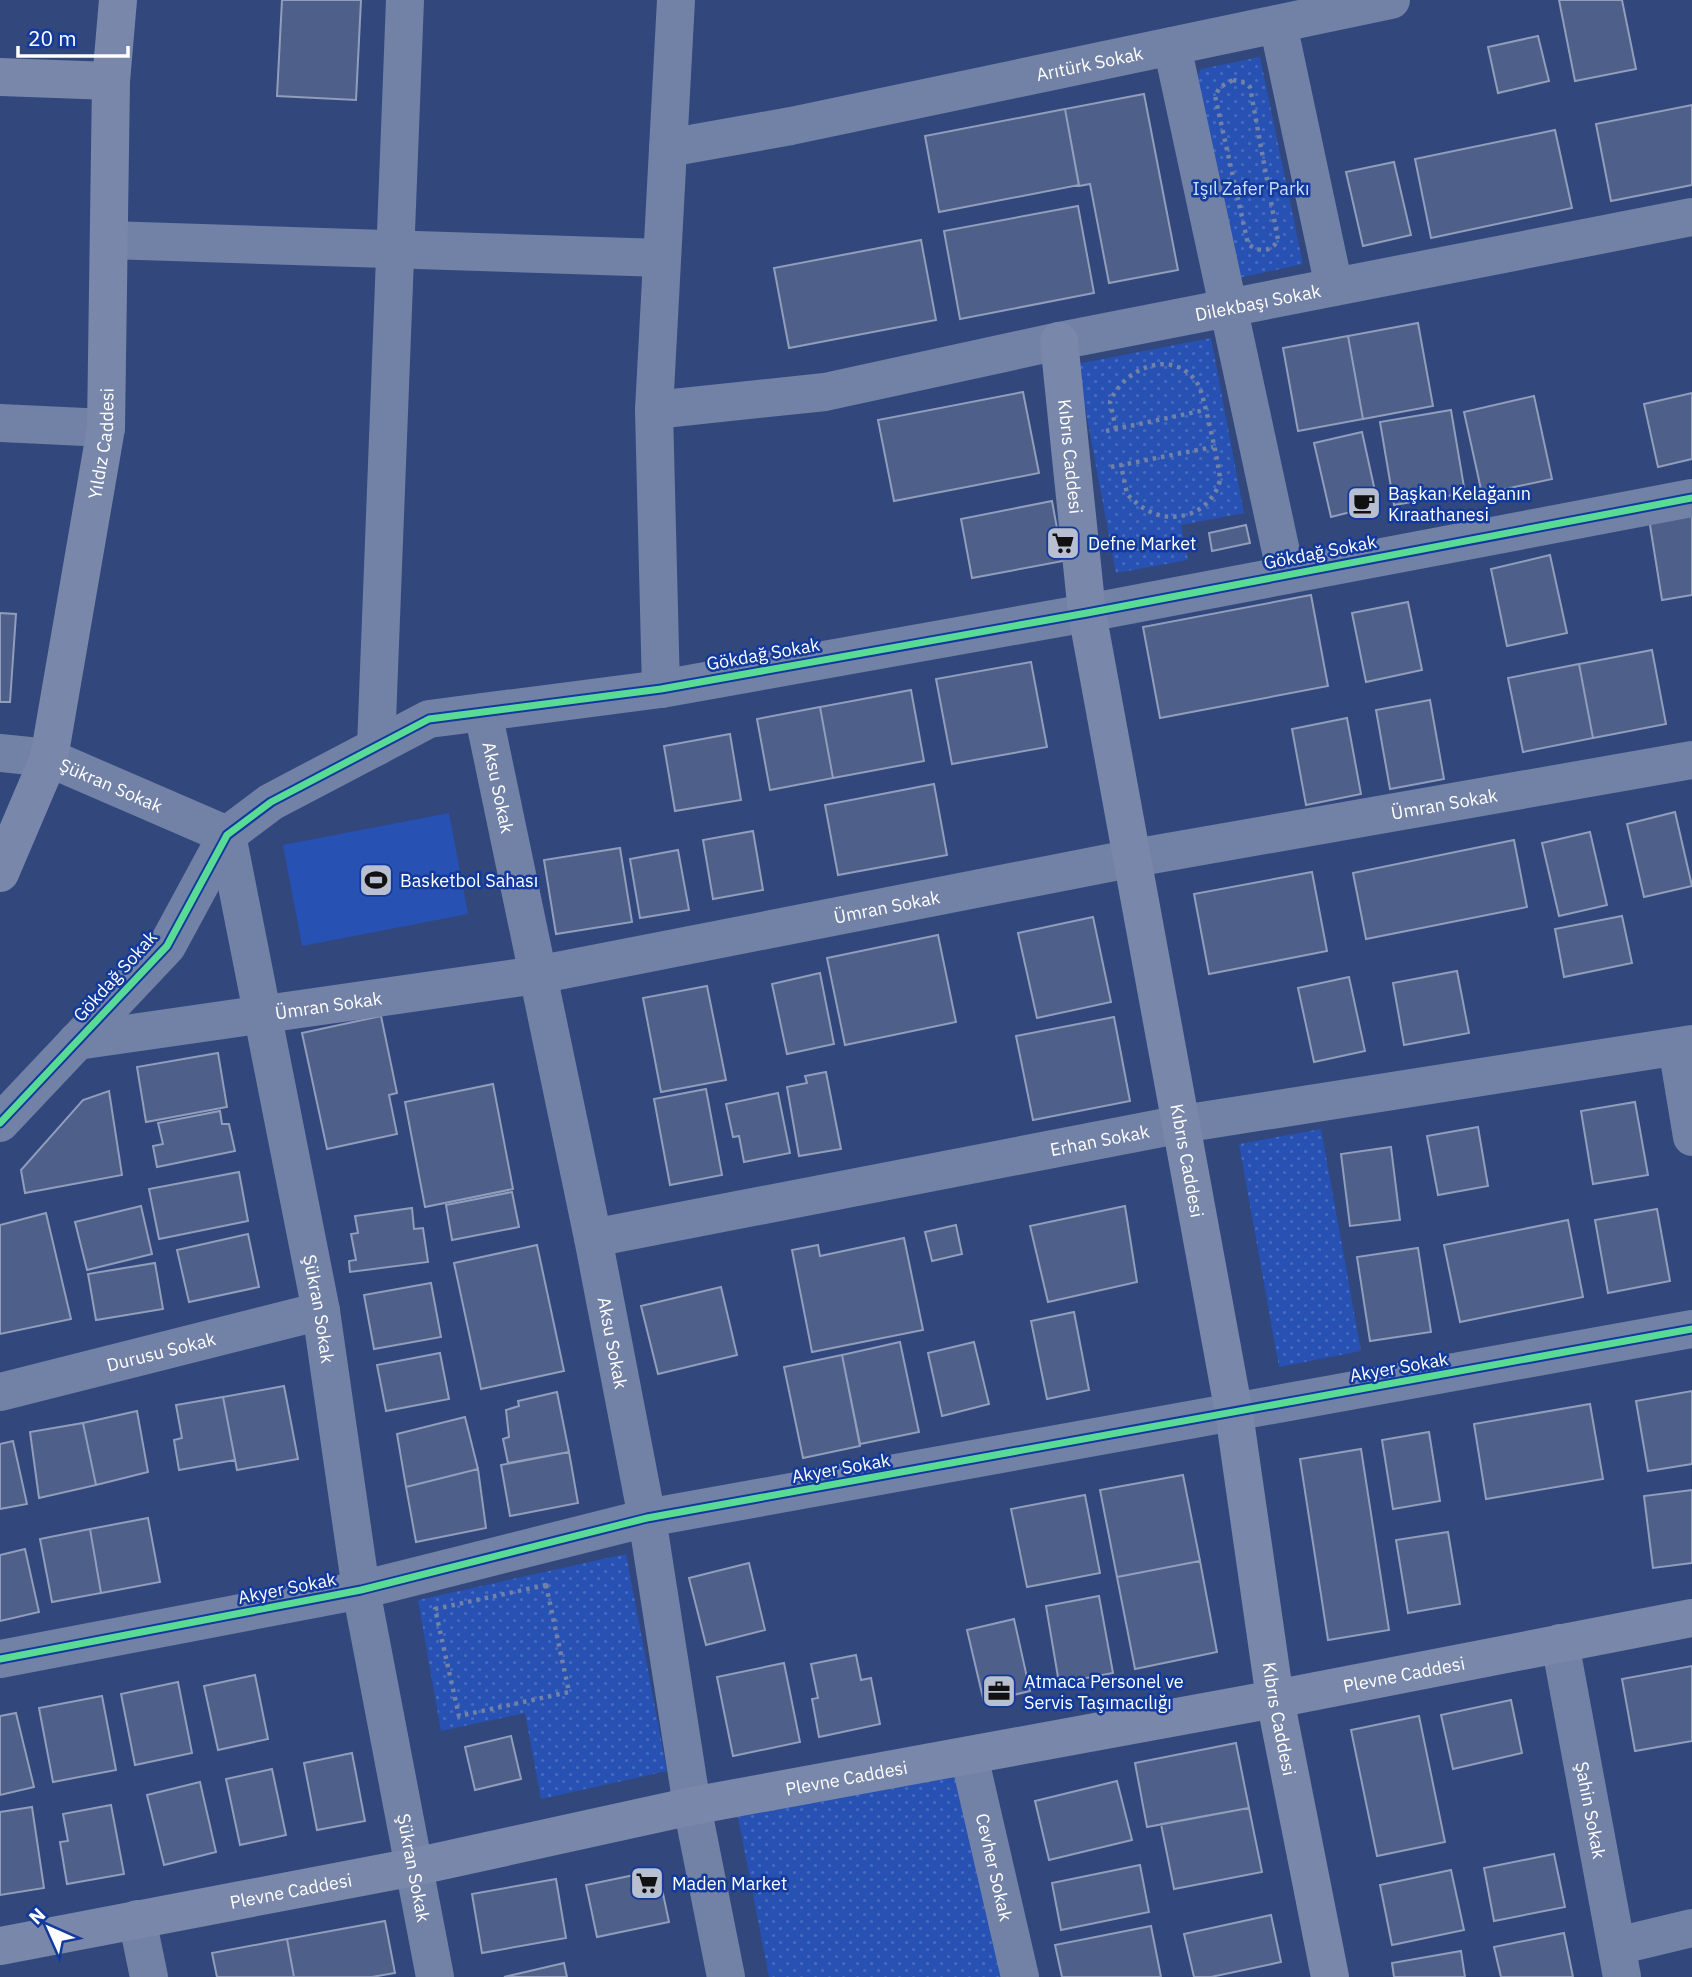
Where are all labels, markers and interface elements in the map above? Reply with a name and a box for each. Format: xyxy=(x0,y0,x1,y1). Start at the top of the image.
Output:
scale bar xyxy=(18,14,128,58)
text: 20 m xyxy=(28,24,77,52)
street label: Arıtürk Sokak xyxy=(1034,41,1146,86)
park label: Işıl Zafer Parkı xyxy=(1192,177,1310,200)
street label: Dilekbaşı Sokak xyxy=(1193,278,1323,326)
street label: Yıldız Caddesi xyxy=(82,388,118,501)
street label: Kıbrıs Caddesi xyxy=(1054,398,1088,515)
place label: Başkan Kelağanın Kıraathanesi xyxy=(1388,482,1531,526)
cafe icon: Başkan Kelağanın Kıraathanesi xyxy=(1345,484,1383,522)
supermarket icon: Defne Market xyxy=(1044,524,1082,562)
street label: Gökdağ Sokak xyxy=(1262,530,1379,574)
place label: Defne Market xyxy=(1088,532,1196,555)
street label: Gökdağ Sokak xyxy=(705,633,822,675)
street label: Aksu Sokak xyxy=(478,739,520,836)
street label: Şükran Sokak xyxy=(56,753,167,817)
street label: Ümran Sokak xyxy=(1389,783,1500,824)
sports icon: Basketbol Sahası xyxy=(357,861,395,899)
place label: Basketbol Sahası xyxy=(400,869,538,892)
street label: Ümran Sokak xyxy=(832,885,942,928)
street label: Gökdağ Sokak xyxy=(68,925,162,1026)
street label: Ümran Sokak xyxy=(273,986,384,1024)
street label: Kıbrıs Caddesi xyxy=(1166,1102,1209,1219)
street label: Erhan Sokak xyxy=(1048,1119,1152,1161)
street label: Şükran Sokak xyxy=(299,1252,340,1365)
street label: Aksu Sokak xyxy=(593,1295,633,1391)
street label: Durusu Sokak xyxy=(104,1326,218,1376)
street label: Akyer Sokak xyxy=(1348,1347,1451,1387)
street label: Akyer Sokak xyxy=(790,1448,893,1488)
street label: Akyer Sokak xyxy=(236,1567,339,1609)
street label: Plevne Caddesi xyxy=(1341,1651,1467,1697)
street label: Kıbrıs Caddesi xyxy=(1258,1660,1301,1778)
place label: Atmaca Personel ve Servis Taşımacılığı xyxy=(1024,1670,1184,1714)
office icon: Atmaca Personel ve Servis Taşımacılığı xyxy=(980,1672,1018,1710)
street label: Plevne Caddesi xyxy=(783,1755,909,1800)
street label: Şahin Sokak xyxy=(1571,1760,1611,1861)
street label: Cevher Sokak xyxy=(971,1811,1018,1924)
street label: Şükran Sokak xyxy=(392,1812,436,1924)
supermarket icon: Maden Market xyxy=(628,1864,666,1902)
street label: Plevne Caddesi xyxy=(228,1868,354,1913)
place label: Maden Market xyxy=(672,1872,787,1895)
north arrow xyxy=(14,1893,84,1963)
text: N xyxy=(24,1903,50,1929)

